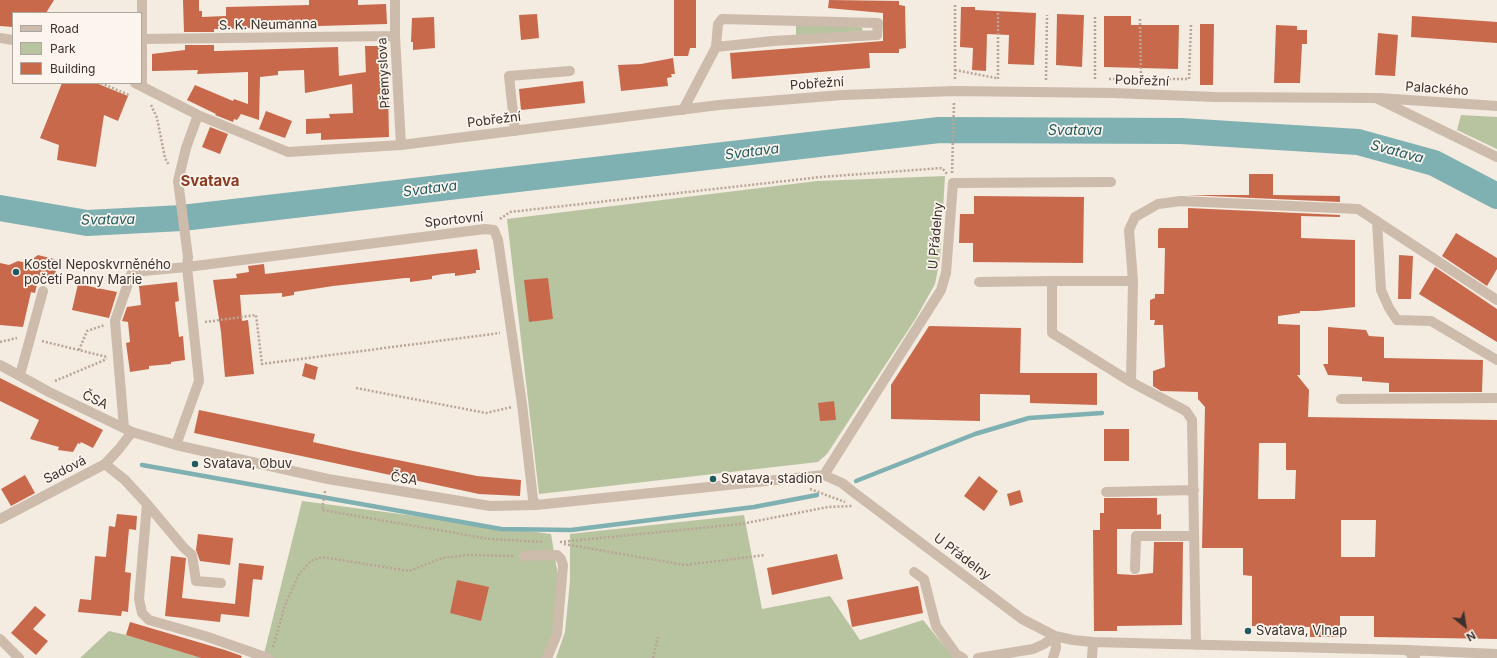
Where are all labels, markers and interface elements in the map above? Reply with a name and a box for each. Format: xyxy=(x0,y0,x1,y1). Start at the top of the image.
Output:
legend xyxy=(12,12,142,84)
street label: S. K. Neumanna xyxy=(219,16,317,34)
text: Road xyxy=(50,21,79,36)
street label: Přemyslova xyxy=(374,37,394,109)
text: Park xyxy=(50,41,76,56)
text: Building xyxy=(50,61,95,76)
street label: Pobřežní xyxy=(1115,72,1169,90)
street label: Pobřežní xyxy=(789,74,845,94)
street label: Palackého xyxy=(1405,79,1469,99)
street label: Pobřežní xyxy=(466,109,522,131)
water label: Svatava xyxy=(1048,123,1102,139)
water label: Svatava xyxy=(1369,137,1425,167)
water label: Svatava xyxy=(724,140,780,164)
district label: Svatava xyxy=(181,172,239,190)
water label: Svatava xyxy=(402,177,458,201)
street label: U Přádelny xyxy=(925,202,947,270)
street label: Sportovní xyxy=(424,209,484,231)
water label: Svatava xyxy=(81,211,135,229)
place label: Kostel Neposkvrněného početí Panny Marie xyxy=(24,257,171,288)
marker: Kostel Neposkvrněného početí Panny Marie xyxy=(11,267,21,277)
street label: ČSA xyxy=(80,387,110,413)
street label: Sadová xyxy=(41,453,89,487)
place label: Svatava, Obuv xyxy=(203,456,292,472)
marker: Svatava, Obuv xyxy=(190,459,200,469)
street label: ČSA xyxy=(389,469,419,489)
place label: Svatava, stadion xyxy=(721,471,822,487)
marker: Svatava, stadion xyxy=(708,474,718,484)
street label: U Přádelny xyxy=(930,531,994,583)
north arrow xyxy=(1445,606,1485,646)
place label: Svatava, Vlnap xyxy=(1256,623,1347,639)
marker: Svatava, Vlnap xyxy=(1243,626,1253,636)
text: N xyxy=(1464,628,1478,645)

